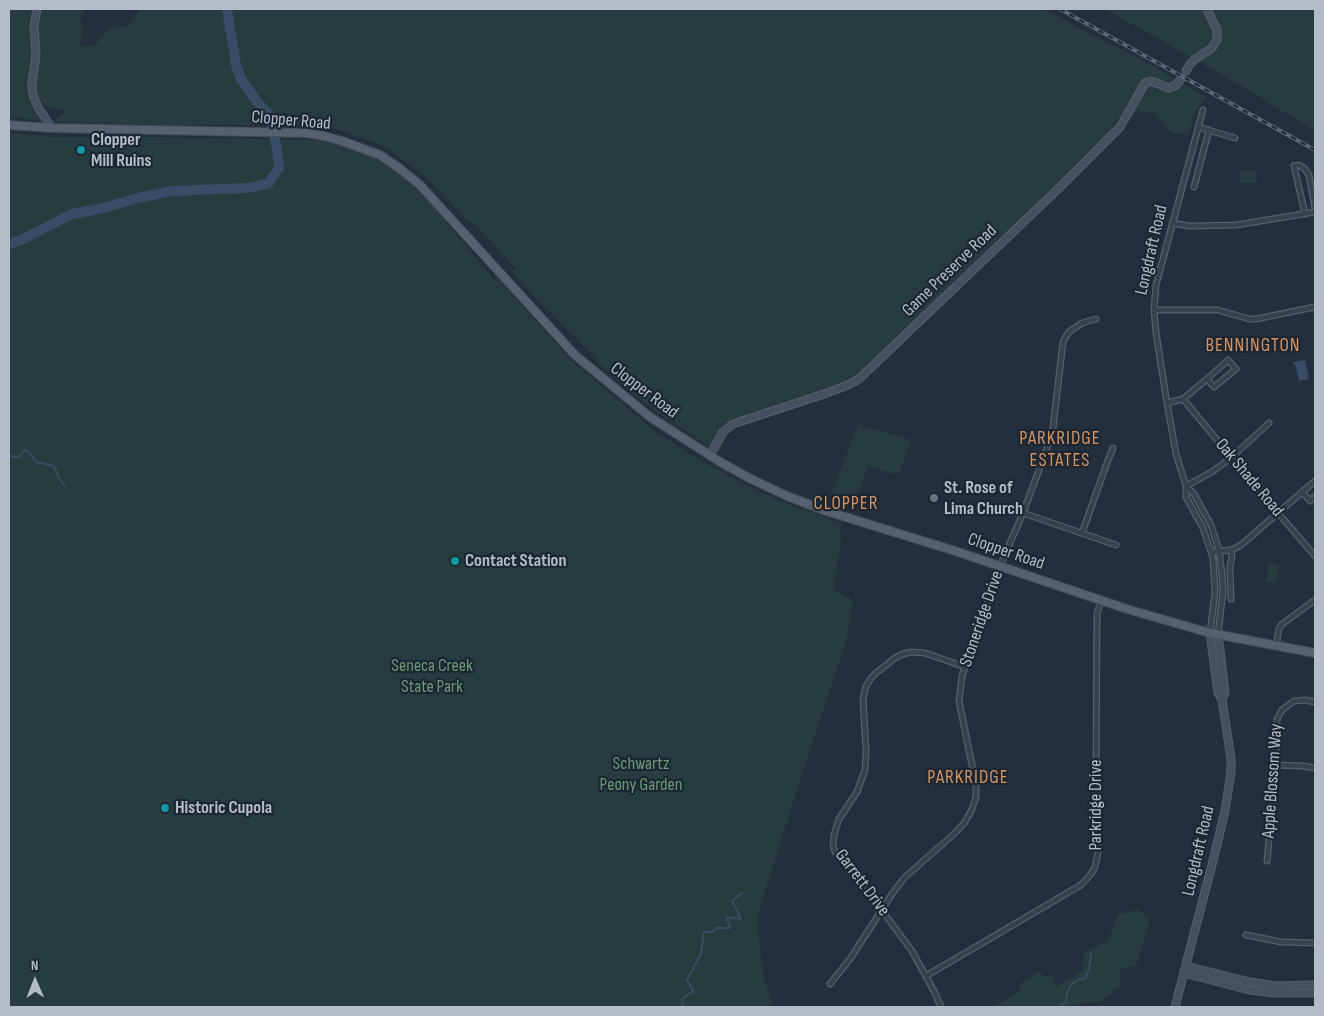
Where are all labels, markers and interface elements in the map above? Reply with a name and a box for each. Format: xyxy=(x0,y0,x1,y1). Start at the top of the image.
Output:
street label: Clopper Road xyxy=(250,107,332,135)
place label: Clopper Mill Ruins xyxy=(91,129,151,172)
marker: Clopper Mill Ruins xyxy=(75,144,87,156)
street label: Longdraft Road xyxy=(1131,203,1173,297)
street label: Game Preserve Road xyxy=(898,220,1002,322)
district label: BENNINGTON xyxy=(1204,335,1302,357)
street label: Clopper Road xyxy=(606,358,682,424)
district label: PARKRIDGE ESTATES xyxy=(1018,428,1102,472)
street label: Oak Shade Road xyxy=(1210,435,1288,521)
place label: St. Rose of Lima Church xyxy=(944,477,1023,520)
marker: St. Rose of Lima Church xyxy=(928,492,940,504)
district label: CLOPPER xyxy=(813,493,879,515)
street label: Clopper Road xyxy=(965,529,1047,575)
place label: Contact Station xyxy=(465,550,566,572)
marker: Contact Station xyxy=(449,555,461,567)
street label: Stoneridge Drive xyxy=(955,568,1009,670)
park label: Seneca Creek State Park xyxy=(391,655,473,698)
street label: Apple Blossom Way xyxy=(1258,723,1288,839)
park label: Schwartz Peony Garden xyxy=(600,753,682,796)
street label: Parkridge Drive xyxy=(1085,760,1107,850)
district label: PARKRIDGE xyxy=(926,767,1010,789)
place label: Historic Cupola xyxy=(175,797,272,819)
marker: Historic Cupola xyxy=(159,802,171,814)
street label: Longdraft Road xyxy=(1178,804,1220,898)
street label: Garrett Drive xyxy=(830,845,894,921)
north arrow xyxy=(10,956,60,1006)
text: N xyxy=(31,957,39,974)

